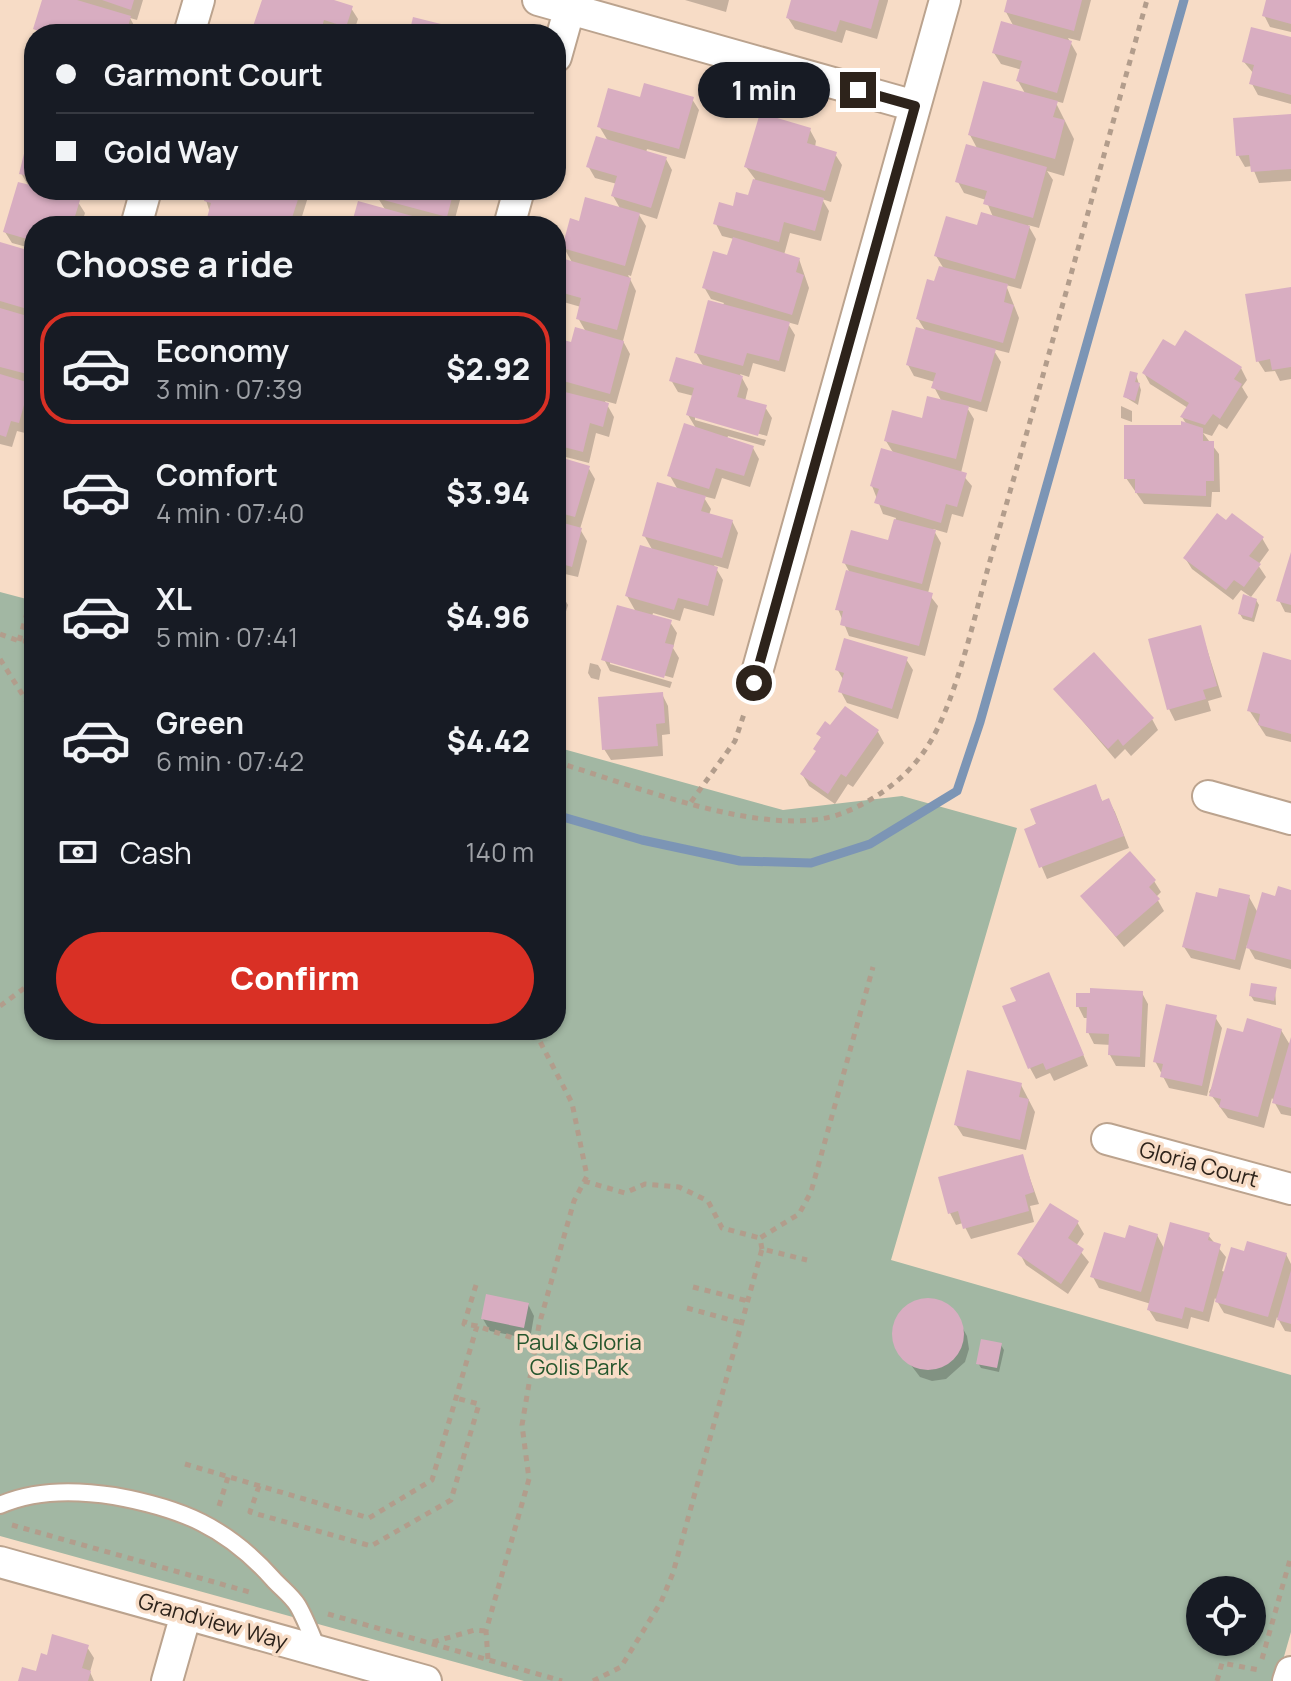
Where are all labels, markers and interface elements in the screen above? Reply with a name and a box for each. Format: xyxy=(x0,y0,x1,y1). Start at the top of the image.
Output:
text: Garmont Court xyxy=(104,54,323,95)
callout: 1 min xyxy=(698,62,830,118)
text: 1 min xyxy=(731,72,797,108)
route end xyxy=(840,72,876,108)
text: Gold Way xyxy=(104,131,239,172)
text: Choose a ride xyxy=(56,239,294,288)
text: Economy xyxy=(156,330,289,371)
icon: car xyxy=(60,332,132,404)
text: $2.92 xyxy=(446,348,530,389)
text: 3 min · 07:39 xyxy=(156,371,303,407)
text: Comfort xyxy=(156,454,278,495)
icon: car xyxy=(60,456,132,528)
text: $3.94 xyxy=(446,472,530,513)
text: 4 min · 07:40 xyxy=(156,495,304,531)
text: XL xyxy=(156,578,192,619)
icon: car xyxy=(60,580,132,652)
text: $4.96 xyxy=(446,596,530,637)
text: 5 min · 07:41 xyxy=(156,619,298,655)
route start xyxy=(736,665,772,701)
text: Green xyxy=(156,702,244,743)
icon: car xyxy=(60,704,132,776)
text: $4.42 xyxy=(447,720,530,761)
text: 6 min · 07:42 xyxy=(156,743,304,779)
icon: cash xyxy=(56,830,100,874)
text: Cash xyxy=(120,832,192,873)
text: 140 m xyxy=(465,834,534,870)
button: Confirm xyxy=(56,932,534,1024)
street label: Gloria Court xyxy=(1136,1134,1262,1194)
park label: Paul & Gloria Golis Park xyxy=(516,1327,642,1382)
map controls xyxy=(1186,1576,1266,1656)
button: locate xyxy=(1186,1576,1266,1656)
street label: Grandview Way xyxy=(135,1585,292,1657)

